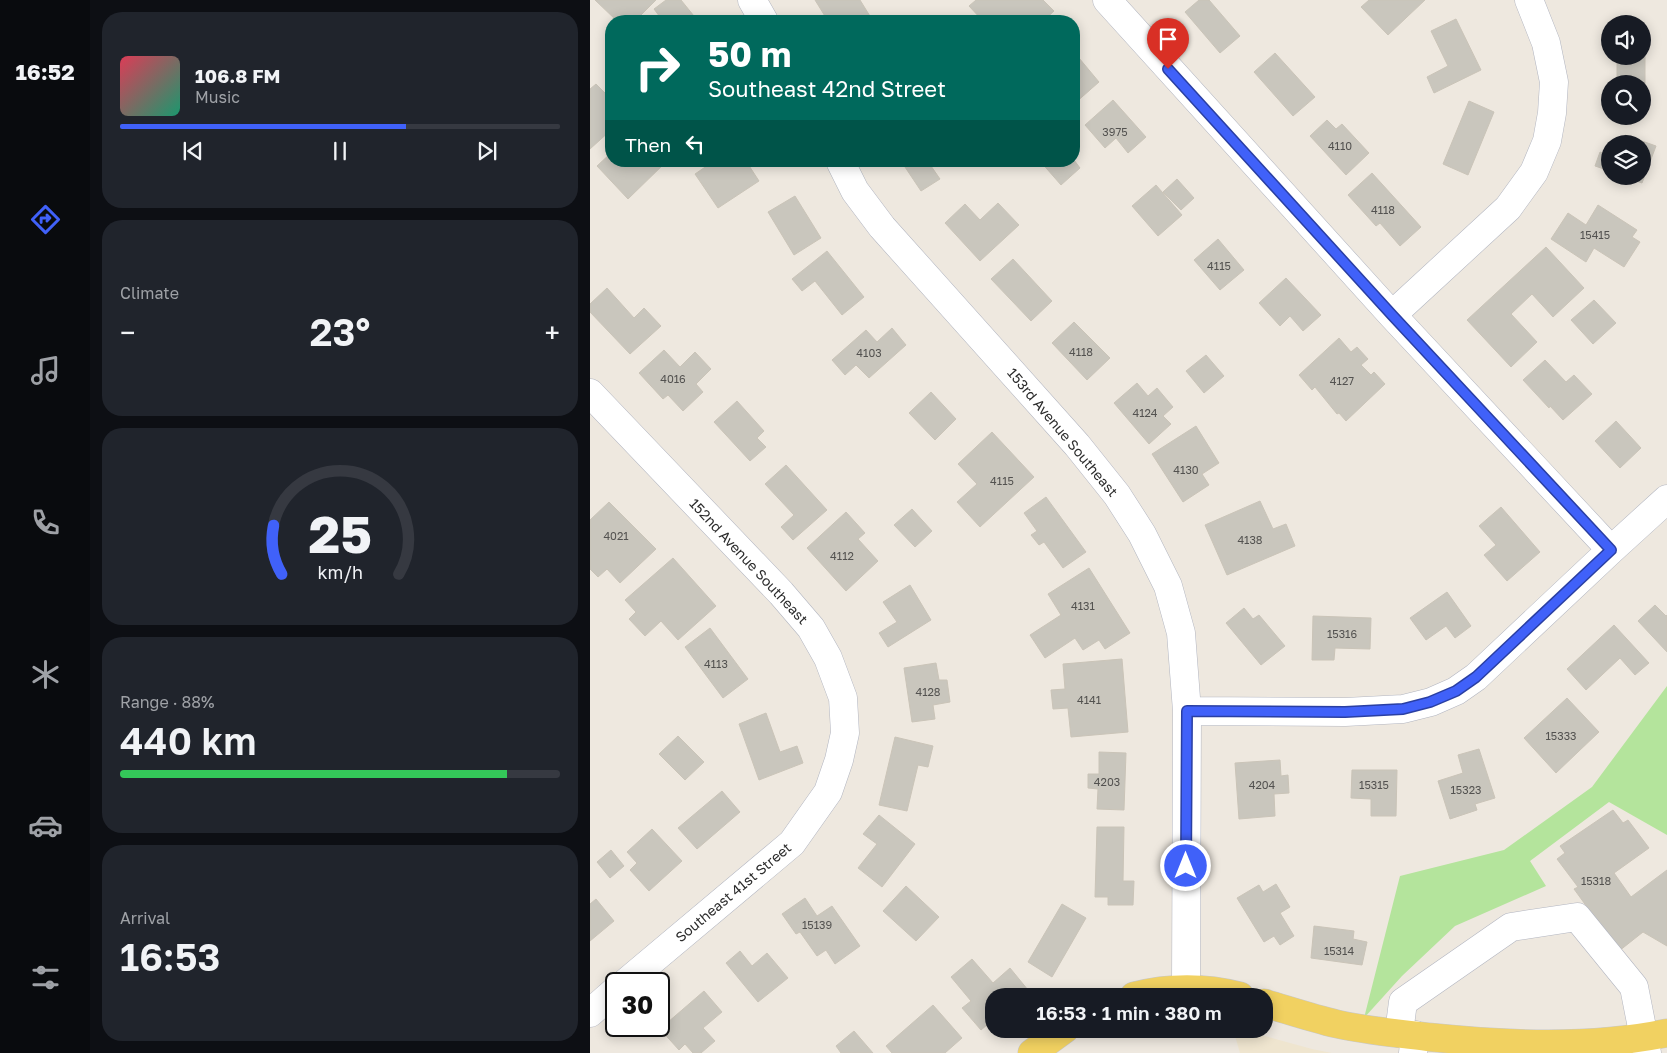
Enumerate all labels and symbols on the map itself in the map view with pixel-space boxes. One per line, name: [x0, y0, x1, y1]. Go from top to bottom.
pin: [1147, 18, 1189, 69]
house number: 3975: [1102, 125, 1128, 138]
house number: 4110: [1328, 139, 1352, 152]
house number: 4118: [1371, 203, 1395, 216]
house number: 15415: [1580, 228, 1610, 241]
house number: 4115: [1207, 259, 1231, 272]
house number: 4118: [1069, 345, 1093, 358]
house number: 4103: [856, 346, 882, 359]
street label: 153rd Avenue Southeast: [1004, 364, 1122, 500]
house number: 4016: [660, 372, 686, 385]
house number: 4127: [1330, 374, 1354, 387]
house number: 4124: [1132, 406, 1158, 419]
house number: 4130: [1173, 463, 1199, 476]
house number: 4115: [990, 474, 1014, 487]
street label: 152nd Avenue Southeast: [686, 495, 812, 627]
house number: 4021: [603, 529, 629, 542]
house number: 4138: [1237, 533, 1263, 546]
house number: 4112: [830, 549, 854, 562]
house number: 4131: [1071, 599, 1095, 612]
house number: 15316: [1327, 627, 1357, 640]
house number: 4113: [704, 657, 728, 670]
house number: 4128: [915, 685, 941, 698]
house number: 4141: [1077, 693, 1101, 706]
house number: 15333: [1545, 729, 1577, 742]
house number: 4203: [1094, 775, 1120, 788]
house number: 4204: [1249, 778, 1276, 791]
house number: 15315: [1359, 778, 1389, 791]
house number: 15323: [1451, 783, 1481, 796]
street label: Southeast 41st Street: [672, 839, 794, 945]
position arrow: [1159, 839, 1211, 891]
house number: 15318: [1581, 874, 1611, 887]
house number: 15139: [802, 918, 832, 931]
house number: 15314: [1324, 944, 1354, 957]
speed limit sign: 30: [605, 972, 670, 1037]

